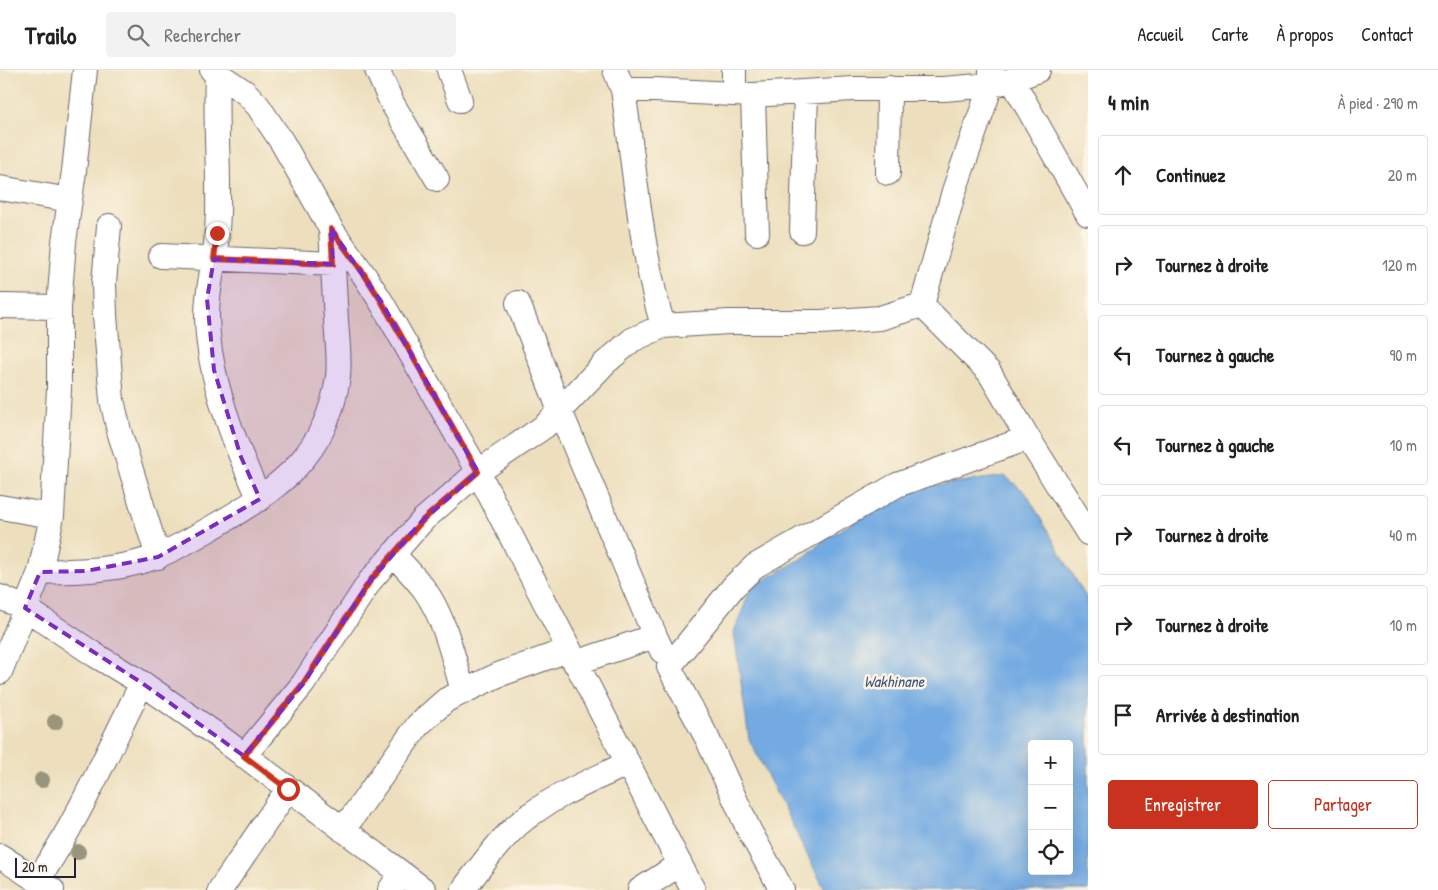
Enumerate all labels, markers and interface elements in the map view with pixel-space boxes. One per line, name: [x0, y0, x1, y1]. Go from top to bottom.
search box: [106, 12, 456, 57]
text: Trailo: [25, 19, 76, 51]
icon: search: [124, 21, 152, 49]
text: Rechercher: [164, 22, 241, 48]
text: Accueil: [1137, 22, 1183, 47]
text: Carte: [1211, 22, 1249, 47]
text: À propos: [1277, 22, 1333, 47]
text: Contact: [1361, 22, 1413, 47]
text: 4 min: [1108, 88, 1149, 117]
text: À pied · 290 m: [1338, 92, 1418, 114]
icon: ahead: [1109, 161, 1137, 189]
text: Continuez: [1156, 162, 1225, 188]
text: 20 m: [1388, 164, 1417, 186]
route end: [206, 222, 229, 245]
icon: right: [1109, 251, 1137, 279]
text: Tournez à droite: [1156, 252, 1269, 278]
text: 120 m: [1382, 254, 1417, 276]
icon: left: [1109, 341, 1137, 369]
text: Tournez à gauche: [1156, 342, 1274, 368]
text: 90 m: [1389, 344, 1417, 366]
icon: left: [1109, 431, 1137, 459]
text: Tournez à gauche: [1156, 432, 1274, 458]
text: 10 m: [1389, 434, 1417, 456]
icon: right: [1109, 521, 1137, 549]
text: Tournez à droite: [1156, 522, 1269, 548]
text: 40 m: [1389, 524, 1417, 546]
icon: right: [1109, 611, 1137, 639]
text: Tournez à droite: [1156, 612, 1269, 638]
text: 10 m: [1389, 614, 1417, 636]
water label: Wakhinane: [864, 670, 925, 692]
icon: arrive: [1109, 701, 1137, 729]
text: Arrivée à destination: [1156, 702, 1299, 728]
map controls: [1028, 740, 1073, 875]
button: +: [1028, 740, 1073, 785]
route start: [277, 778, 300, 801]
button: Enregistrer: [1108, 780, 1258, 829]
button: Partager: [1268, 780, 1418, 829]
button: −: [1028, 785, 1073, 830]
button: locate: [1028, 830, 1073, 875]
scale bar: [15, 855, 76, 878]
text: 20 m: [22, 857, 48, 876]

